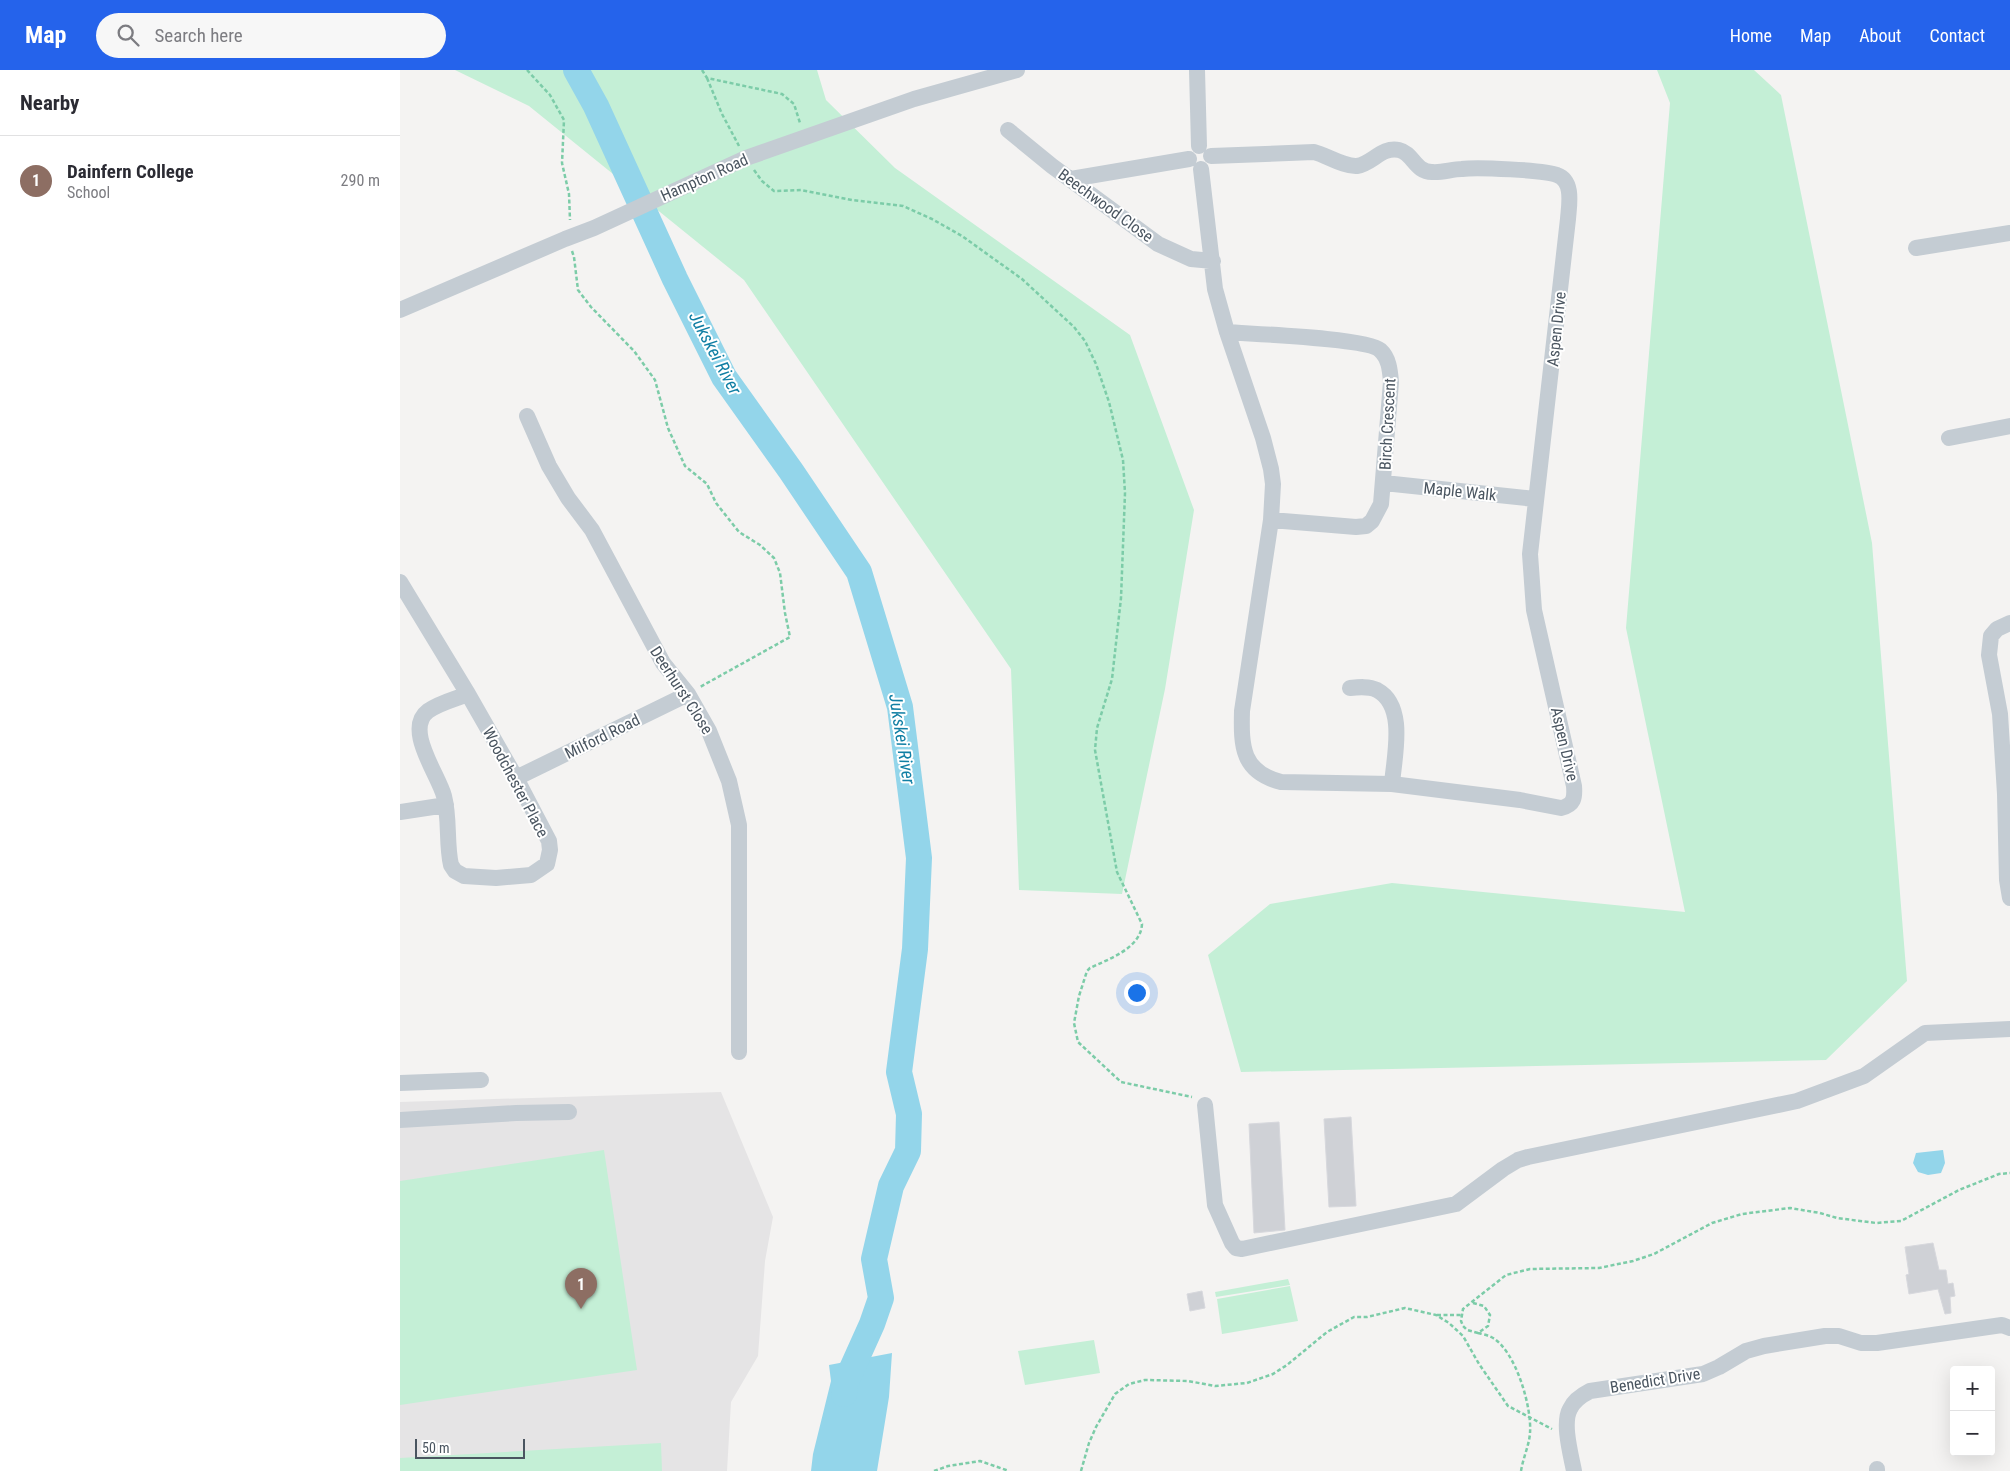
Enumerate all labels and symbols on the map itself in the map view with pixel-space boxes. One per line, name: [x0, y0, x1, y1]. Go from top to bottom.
street label: Hampton Road: [658, 150, 751, 205]
street label: Beechwood Close: [1055, 165, 1157, 246]
street label: Aspen Drive: [1543, 291, 1570, 367]
water label: Jukskei River: [685, 308, 746, 398]
street label: Birch Crescent: [1376, 377, 1399, 470]
street label: Maple Walk: [1423, 478, 1498, 505]
street label: Deerhurst Close: [646, 643, 717, 738]
water label: Jukskei River: [885, 692, 920, 786]
street label: Aspen Drive: [1547, 705, 1582, 783]
street label: Milford Road: [562, 710, 643, 763]
street label: Woodchester Place: [479, 724, 553, 840]
your location: [1124, 980, 1150, 1006]
pin: 1: [565, 1268, 597, 1309]
street label: Benedict Drive: [1609, 1364, 1701, 1397]
scale bar: [415, 1436, 525, 1459]

